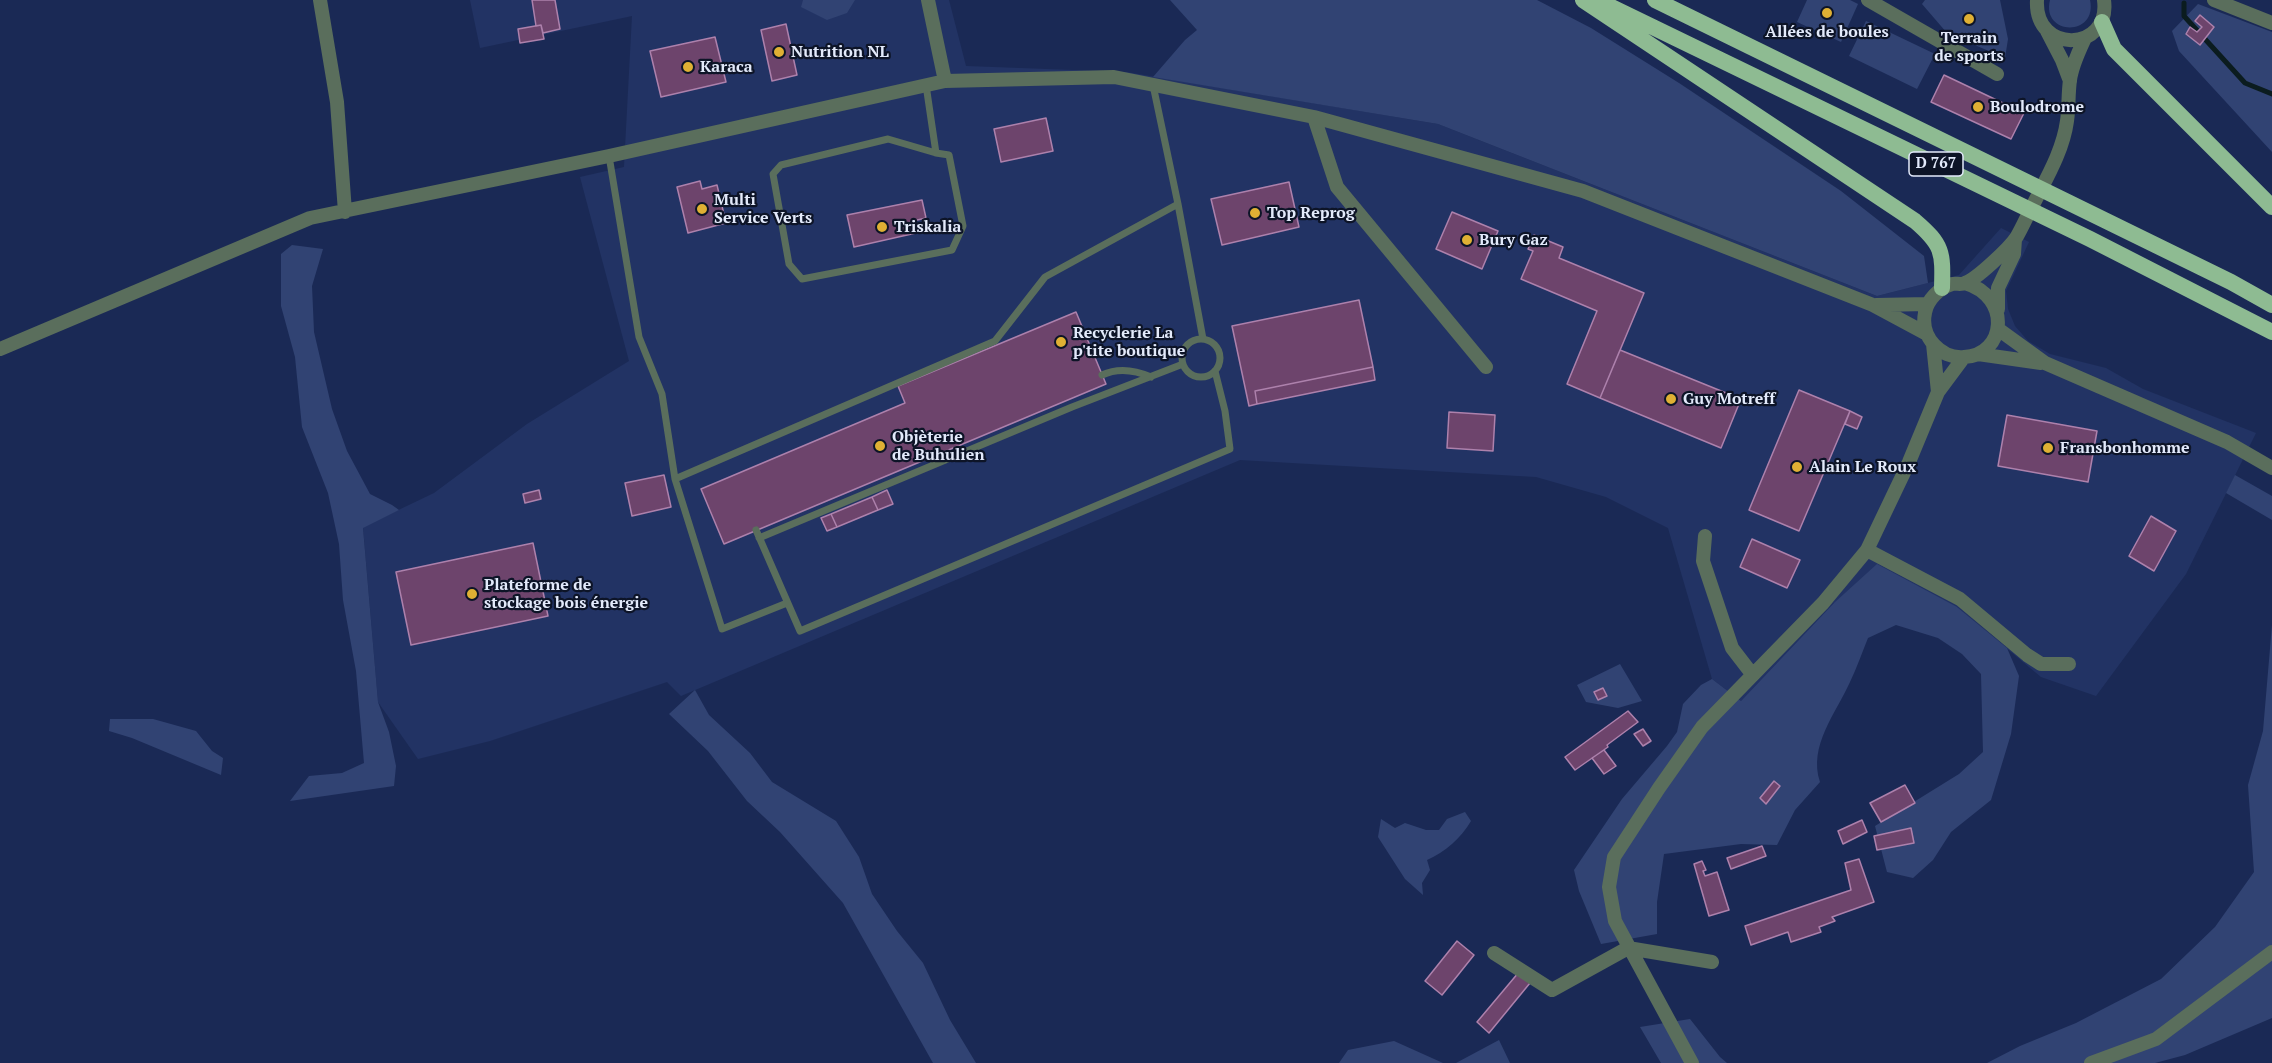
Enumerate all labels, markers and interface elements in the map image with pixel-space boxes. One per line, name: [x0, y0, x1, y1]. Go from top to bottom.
marker: Allées de boules: [1820, 6, 1834, 20]
marker: Terrain de sports: [1962, 12, 1976, 26]
place label: Allées de boules: [1765, 22, 1889, 42]
place label: Terrain de sports: [1934, 28, 2004, 66]
place label: Nutrition NL: [791, 42, 889, 62]
marker: Nutrition NL: [772, 45, 786, 59]
place label: Karaca: [700, 57, 753, 77]
marker: Karaca: [681, 60, 695, 74]
place label: Boulodrome: [1990, 97, 2084, 117]
marker: Boulodrome: [1971, 100, 1985, 114]
road number: D 767: [1909, 152, 1963, 176]
place label: Multi Service Verts: [714, 190, 812, 228]
marker: Multi Service Verts: [695, 202, 709, 216]
place label: Top Reprog: [1267, 203, 1355, 223]
marker: Top Reprog: [1248, 206, 1262, 220]
place label: Triskalia: [894, 217, 961, 237]
marker: Triskalia: [875, 220, 889, 234]
place label: Bury Gaz: [1479, 230, 1548, 250]
marker: Bury Gaz: [1460, 233, 1474, 247]
place label: Recyclerie La p'tite boutique: [1073, 323, 1185, 361]
marker: Recyclerie La p'tite boutique: [1054, 335, 1068, 349]
place label: Guy Motreff: [1683, 389, 1775, 409]
marker: Guy Motreff: [1664, 392, 1678, 406]
place label: Objèterie de Buhulien: [892, 427, 985, 465]
place label: Fransbonhomme: [2060, 438, 2190, 458]
marker: Objèterie de Buhulien: [873, 439, 887, 453]
marker: Fransbonhomme: [2041, 441, 2055, 455]
place label: Alain Le Roux: [1809, 457, 1916, 477]
marker: Alain Le Roux: [1790, 460, 1804, 474]
place label: Plateforme de stockage bois énergie: [484, 575, 648, 613]
marker: Plateforme de stockage bois énergie: [465, 587, 479, 601]

